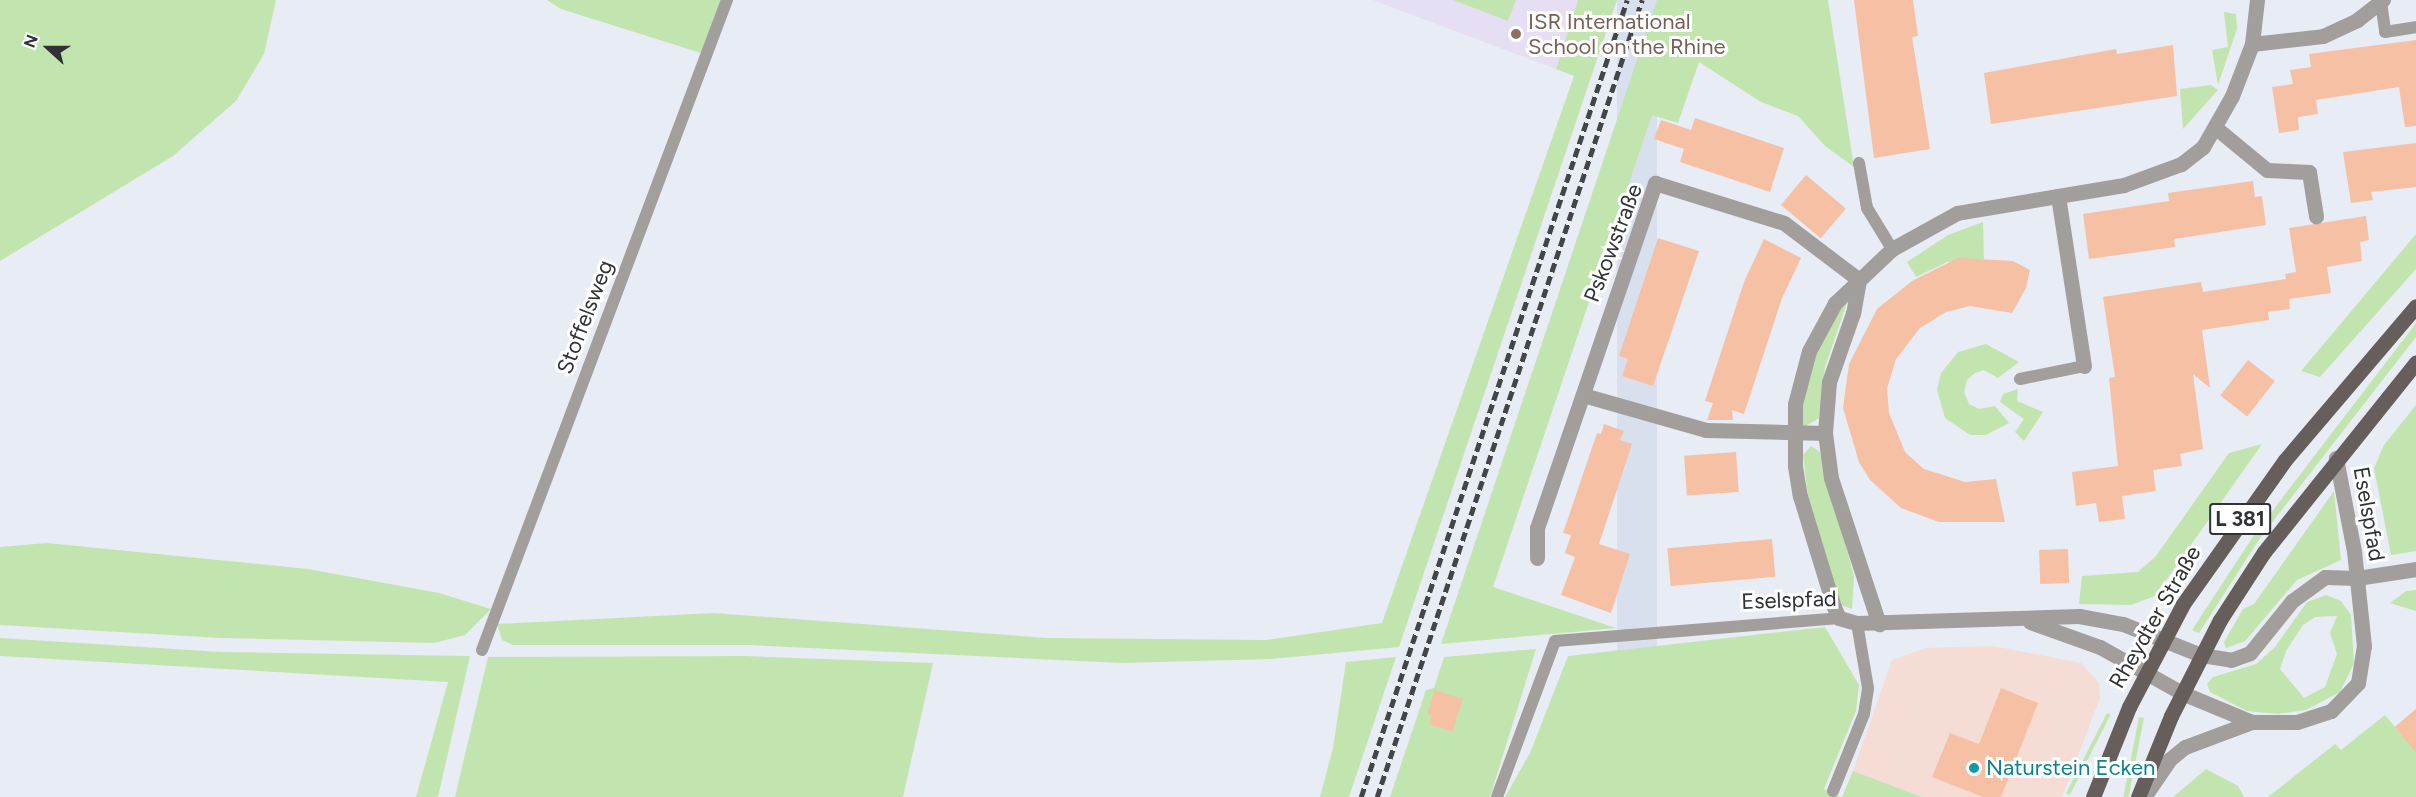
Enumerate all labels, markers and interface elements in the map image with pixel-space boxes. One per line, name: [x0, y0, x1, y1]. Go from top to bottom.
place label: ISR International School on the Rhine: [1528, 8, 1725, 60]
north arrow: [18, 18, 78, 78]
marker: ISR International School on the Rhine: [1509, 27, 1523, 41]
text: N: [20, 32, 42, 51]
street label: Pskowstraße: [1578, 180, 1648, 306]
street label: Stoffelsweg: [551, 256, 619, 378]
street label: Eselspfad: [2348, 465, 2390, 563]
road number: L 381: [2208, 501, 2272, 537]
street label: Rheydter Straße: [2104, 541, 2206, 693]
street label: Eselspfad: [1741, 585, 1837, 615]
place label: Naturstein Ecken: [1986, 755, 2155, 781]
marker: Naturstein Ecken: [1967, 761, 1981, 775]

